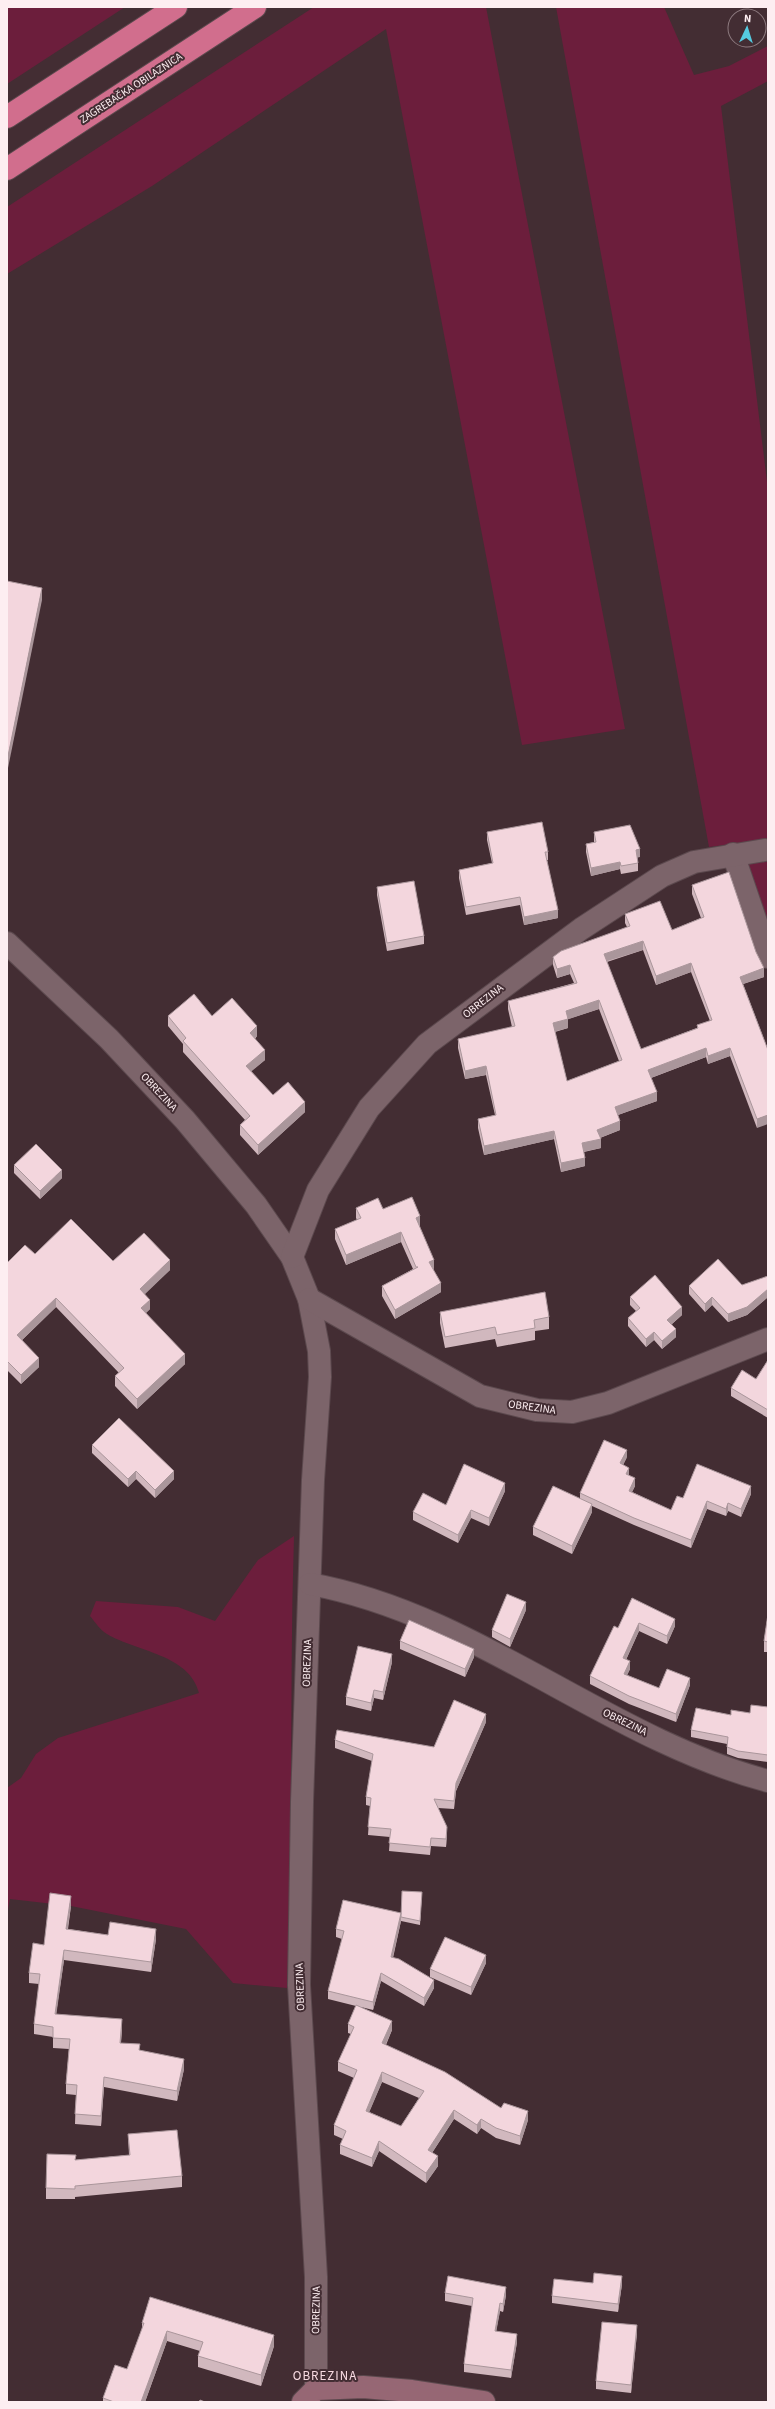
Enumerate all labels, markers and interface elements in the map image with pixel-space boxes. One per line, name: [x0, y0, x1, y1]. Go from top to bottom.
north arrow: [727, 8, 767, 48]
text: N: [743, 11, 752, 26]
street label: ZAGREBAČKA OBILAZNICA: [77, 49, 185, 127]
street label: OBREZINA: [460, 980, 506, 1022]
street label: OBREZINA: [137, 1069, 181, 1115]
street label: OBREZINA: [507, 1396, 557, 1418]
street label: OBREZINA: [299, 1639, 315, 1687]
street label: OBREZINA: [600, 1705, 650, 1739]
street label: OBREZINA: [292, 1963, 308, 2011]
street label: OBREZINA: [308, 2286, 324, 2334]
district label: OBREZINA: [293, 2367, 357, 2385]

